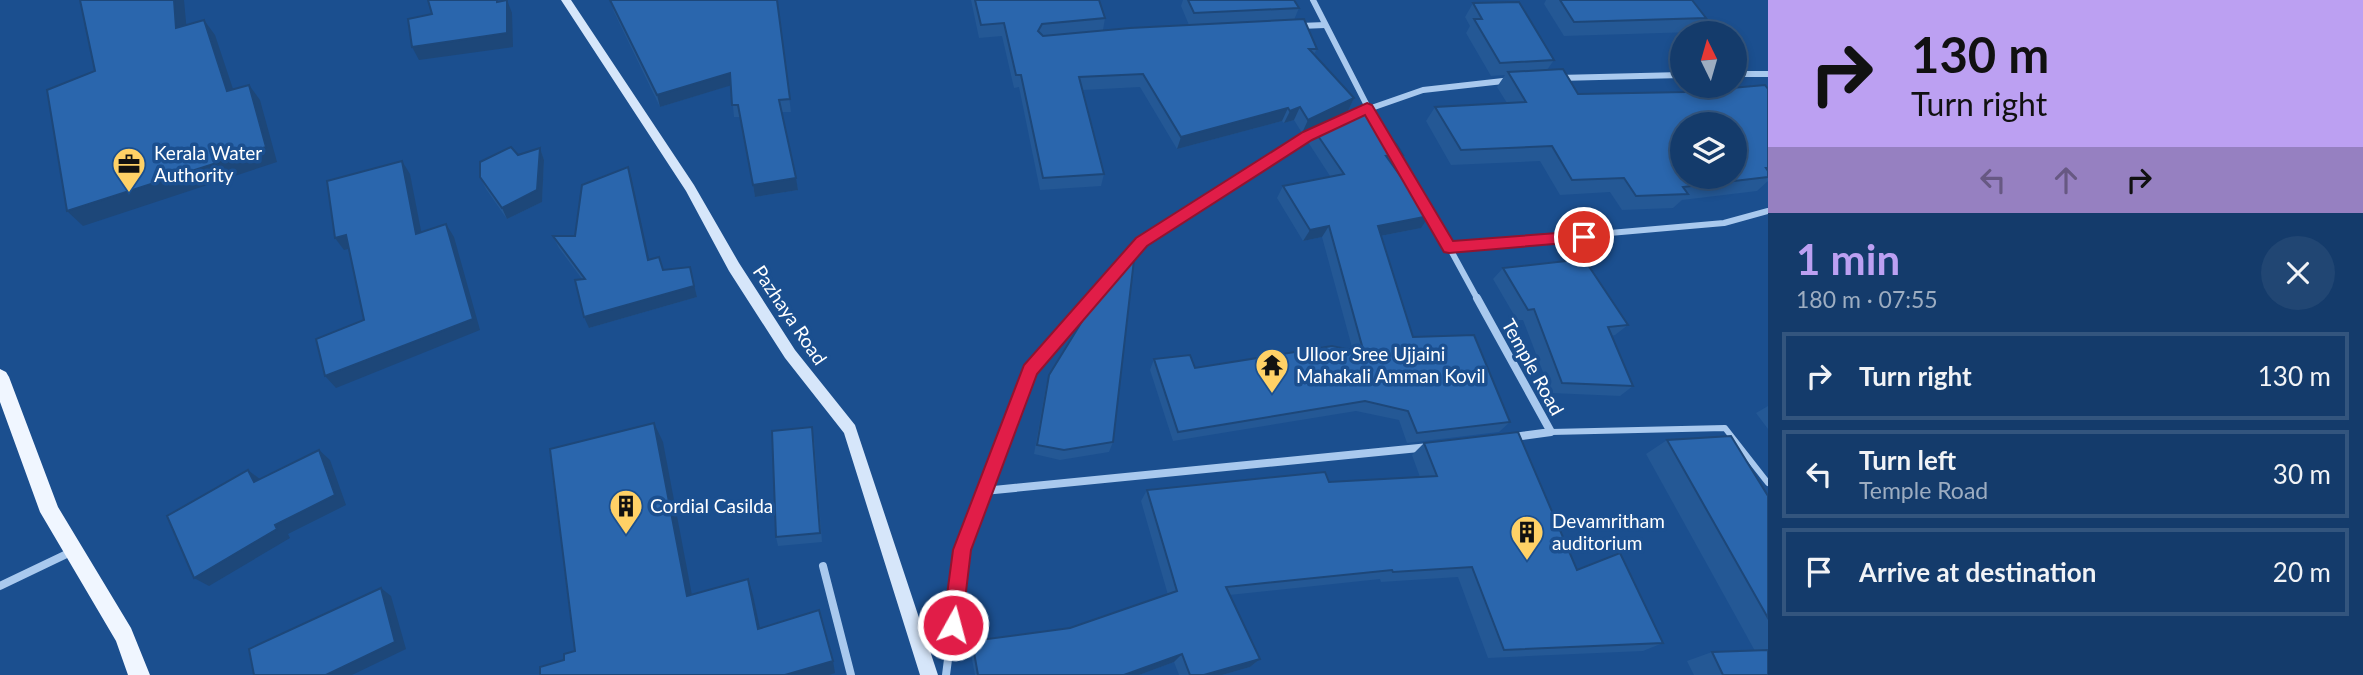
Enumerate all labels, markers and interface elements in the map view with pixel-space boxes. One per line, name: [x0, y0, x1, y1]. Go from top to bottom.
north arrow: [1670, 21, 1746, 98]
map controls: [1670, 21, 1747, 189]
text: 130 m: [1911, 25, 2049, 83]
icon: right: [1796, 28, 1887, 119]
text: Turn right: [1911, 84, 2047, 123]
button: layers: [1670, 112, 1747, 189]
place label: Kerala Water Authority: [154, 141, 262, 186]
office icon: Kerala Water Authority: [110, 145, 148, 194]
icon: left: [1974, 161, 2012, 199]
icon: ahead: [2047, 161, 2085, 199]
icon: right: [2120, 161, 2158, 199]
pin: [1554, 207, 1614, 267]
icon: arrive: [1565, 218, 1603, 256]
text: 1 min: [1796, 234, 1900, 284]
button: close: [2261, 236, 2335, 310]
street label: Pazhaya Road: [749, 261, 832, 369]
text: 180 m · 07:55: [1796, 285, 1938, 313]
street label: Temple Road: [1498, 315, 1569, 419]
place label: Ulloor Sree Ujjaini Mahakali Amman Kovil: [1296, 342, 1485, 387]
temple icon: Ulloor Sree Ujjaini Mahakali Amman Kovil: [1253, 346, 1291, 395]
icon: right: [1800, 357, 1838, 395]
text: Turn right: [1859, 360, 1972, 392]
text: 130 m: [2258, 360, 2331, 392]
text: Turn left: [1859, 444, 1956, 476]
icon: left: [1800, 455, 1838, 493]
text: 30 m: [2273, 458, 2331, 490]
text: Temple Road: [1859, 476, 1988, 504]
building icon: Cordial Casilda: [607, 487, 645, 536]
place label: Cordial Casilda: [650, 494, 773, 517]
place label: Devamritham auditorium: [1552, 509, 1665, 554]
building icon: Devamritham auditorium: [1508, 513, 1546, 562]
icon: arrive: [1800, 553, 1838, 591]
text: Arrive at destination: [1859, 556, 2096, 588]
text: 20 m: [2273, 556, 2331, 588]
position arrow: [916, 588, 990, 662]

